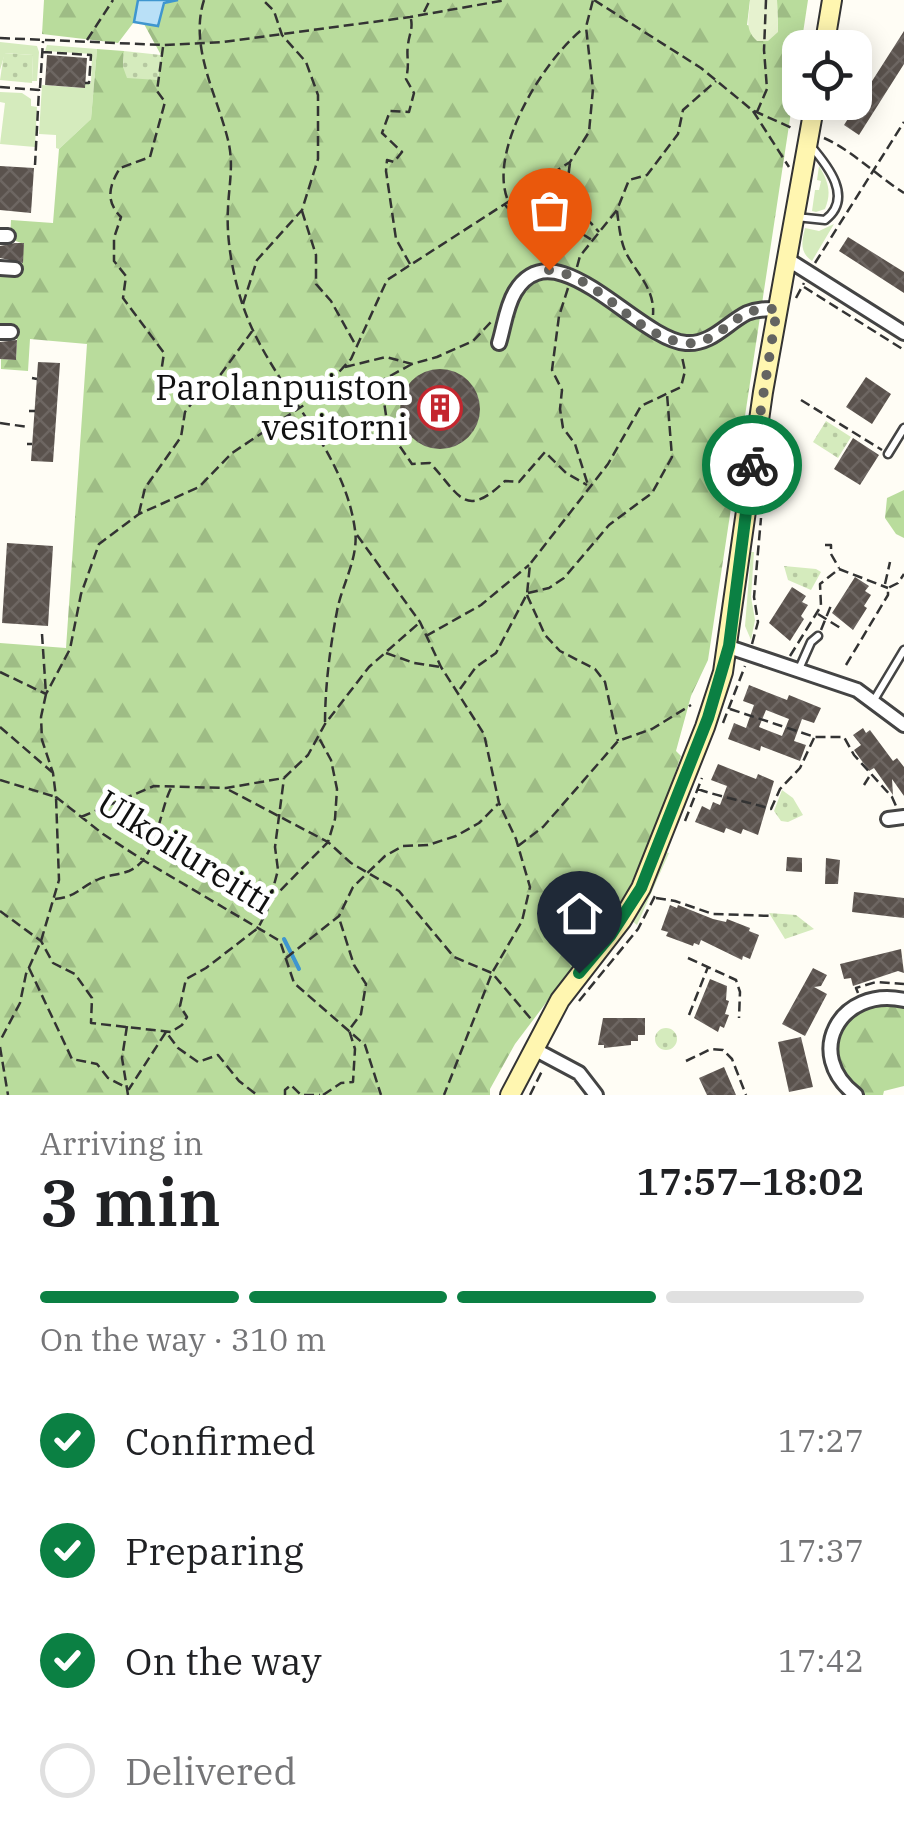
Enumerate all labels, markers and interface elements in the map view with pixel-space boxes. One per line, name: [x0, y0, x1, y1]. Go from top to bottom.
map controls: [782, 30, 872, 120]
button: locate: [782, 30, 872, 120]
pin: [507, 168, 592, 271]
icon: bag: [522, 183, 577, 238]
place label: Parolanpuiston vesitorni: [155, 364, 408, 450]
building icon: Parolanpuiston vesitorni: [417, 385, 463, 431]
courier: [702, 415, 802, 515]
icon: bike: [725, 438, 780, 493]
street label: Ulkoilureitti: [89, 779, 282, 924]
pin: [537, 871, 622, 974]
icon: home: [552, 886, 607, 941]
text: Arriving in: [40, 1122, 203, 1164]
text: 17:57–18:02: [637, 1156, 864, 1205]
text: 3 min: [40, 1159, 221, 1244]
text: On the way · 310 m: [40, 1318, 326, 1360]
icon: check: [40, 1413, 95, 1468]
text: Confirmed: [125, 1416, 316, 1465]
text: 17:27: [778, 1419, 864, 1461]
icon: check: [40, 1523, 95, 1578]
text: Preparing: [125, 1526, 304, 1575]
text: 17:37: [778, 1529, 864, 1571]
icon: check: [40, 1633, 95, 1688]
text: On the way: [125, 1636, 322, 1685]
text: 17:42: [778, 1639, 864, 1681]
text: Delivered: [125, 1746, 297, 1795]

